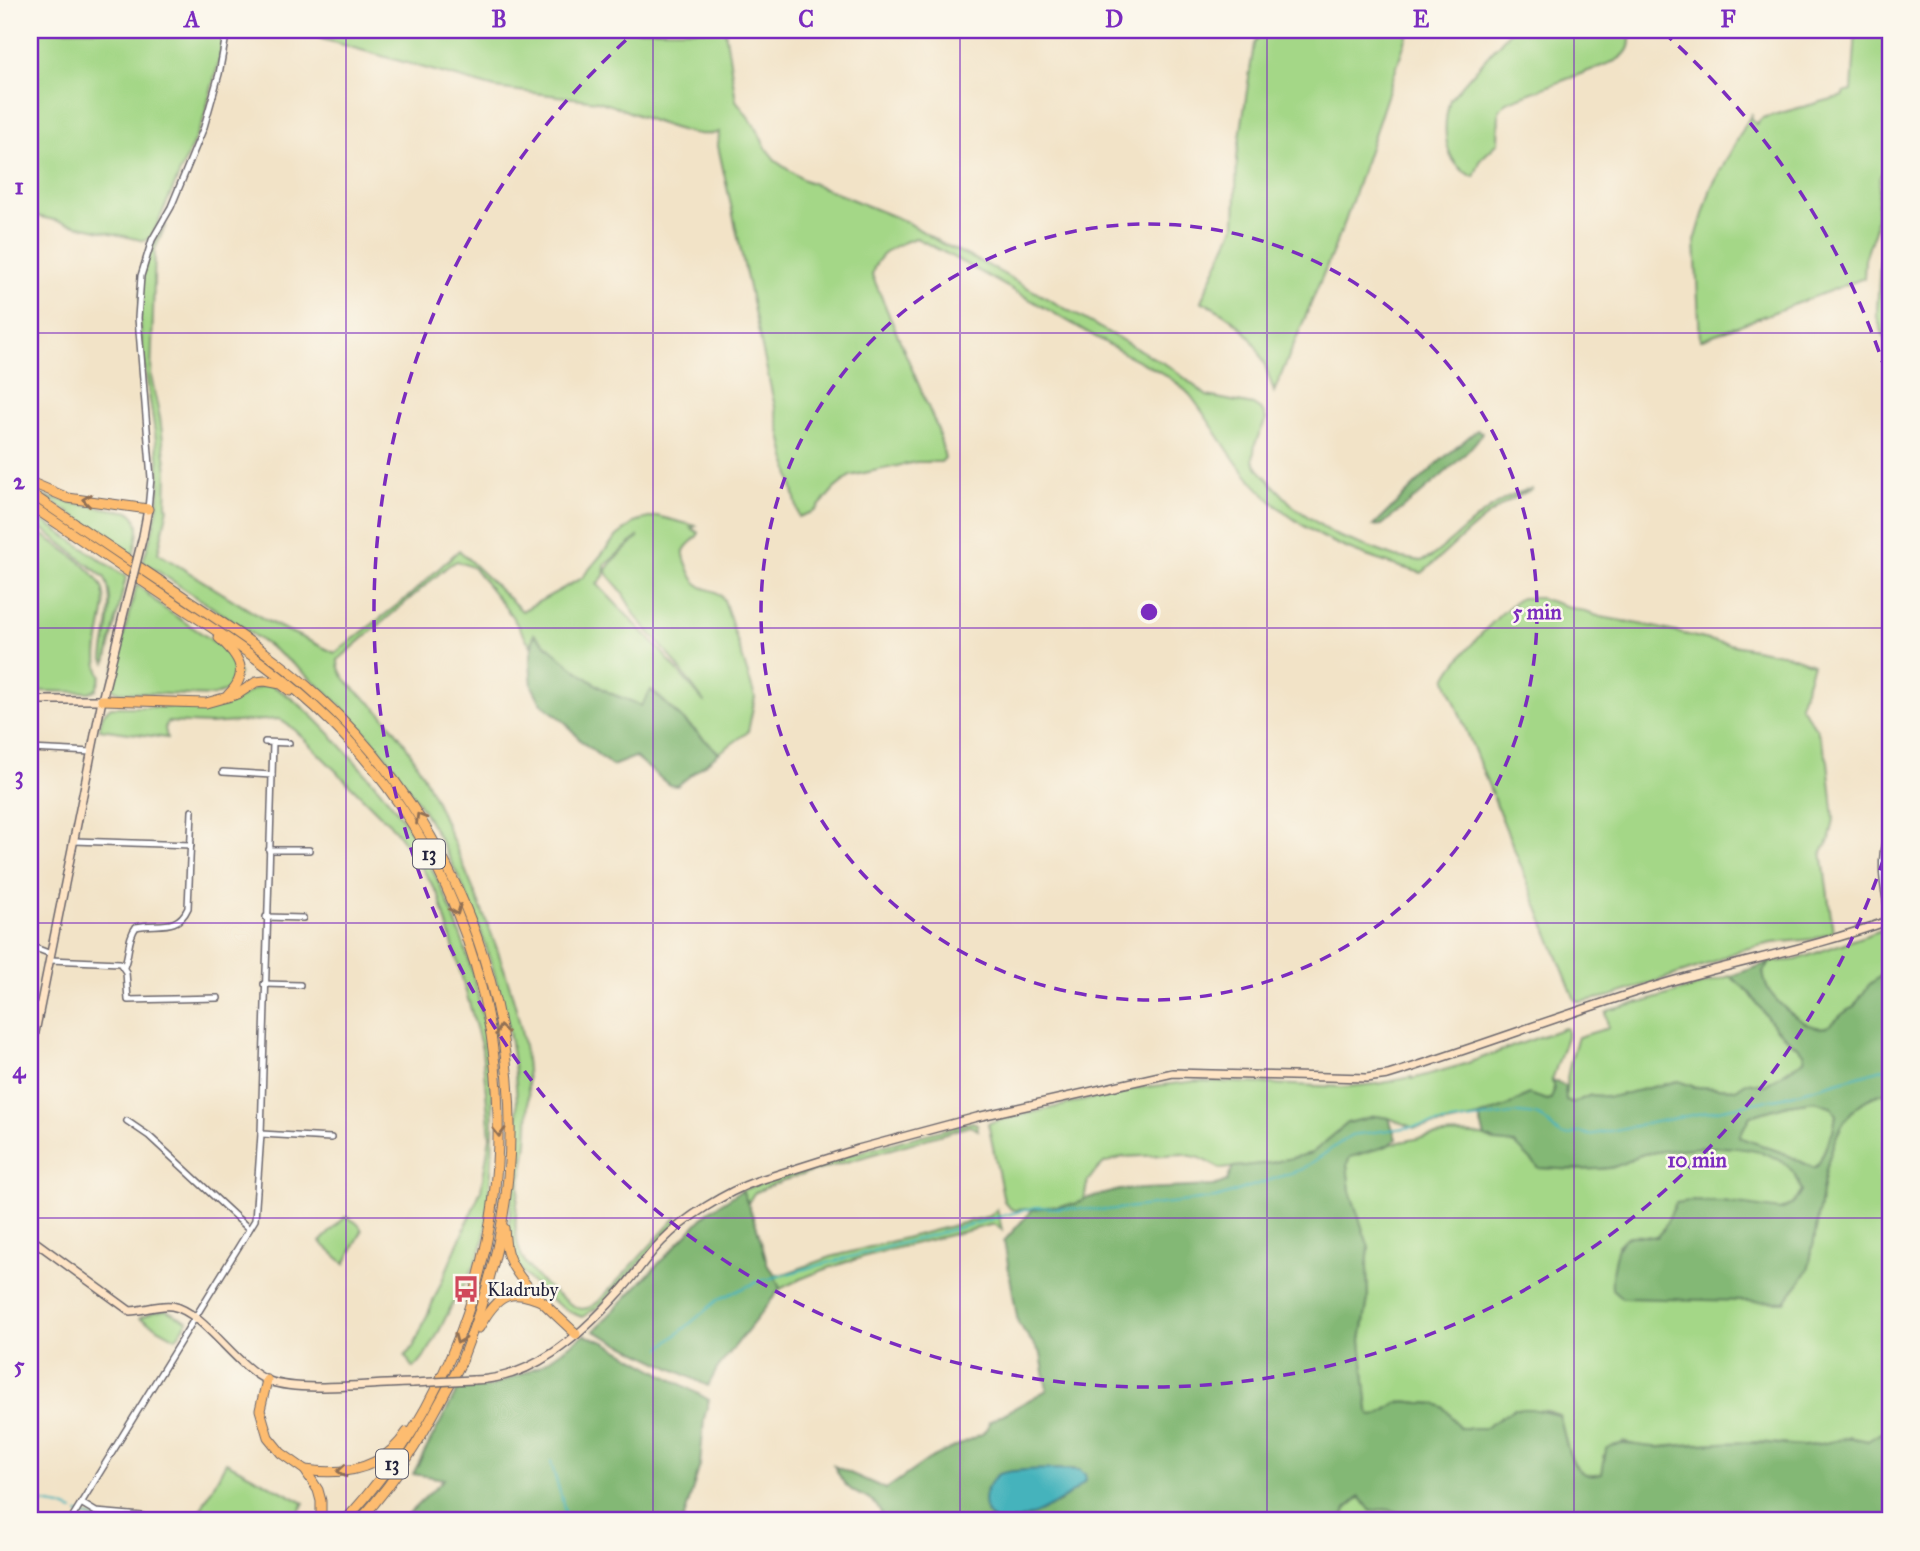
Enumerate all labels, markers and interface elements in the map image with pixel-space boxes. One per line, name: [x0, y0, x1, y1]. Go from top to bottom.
text: A: [182, 5, 200, 33]
text: B: [491, 5, 507, 33]
text: C: [798, 5, 814, 33]
text: D: [1105, 5, 1123, 33]
text: E: [1413, 5, 1430, 33]
text: F: [1720, 5, 1736, 33]
text: 1: [14, 172, 24, 200]
text: 2: [13, 467, 25, 495]
one-way arrow: [81, 493, 93, 508]
text: 5 min: [1512, 599, 1562, 625]
centre of rings: [1137, 600, 1161, 624]
text: 3: [14, 761, 24, 790]
one-way arrow: [415, 813, 428, 826]
road number: 13: [413, 840, 445, 868]
one-way arrow: [448, 903, 462, 915]
one-way arrow: [494, 1024, 509, 1036]
text: 4: [13, 1056, 27, 1084]
one-way arrow: [492, 1127, 507, 1138]
text: 10 min: [1667, 1147, 1728, 1173]
bus stop icon: Kladruby: [451, 1274, 481, 1304]
place label: Kladruby: [487, 1278, 559, 1301]
one-way arrow: [453, 1332, 467, 1344]
text: 5: [14, 1351, 25, 1379]
road number: 13: [376, 1450, 408, 1478]
one-way arrow: [336, 1463, 347, 1478]

